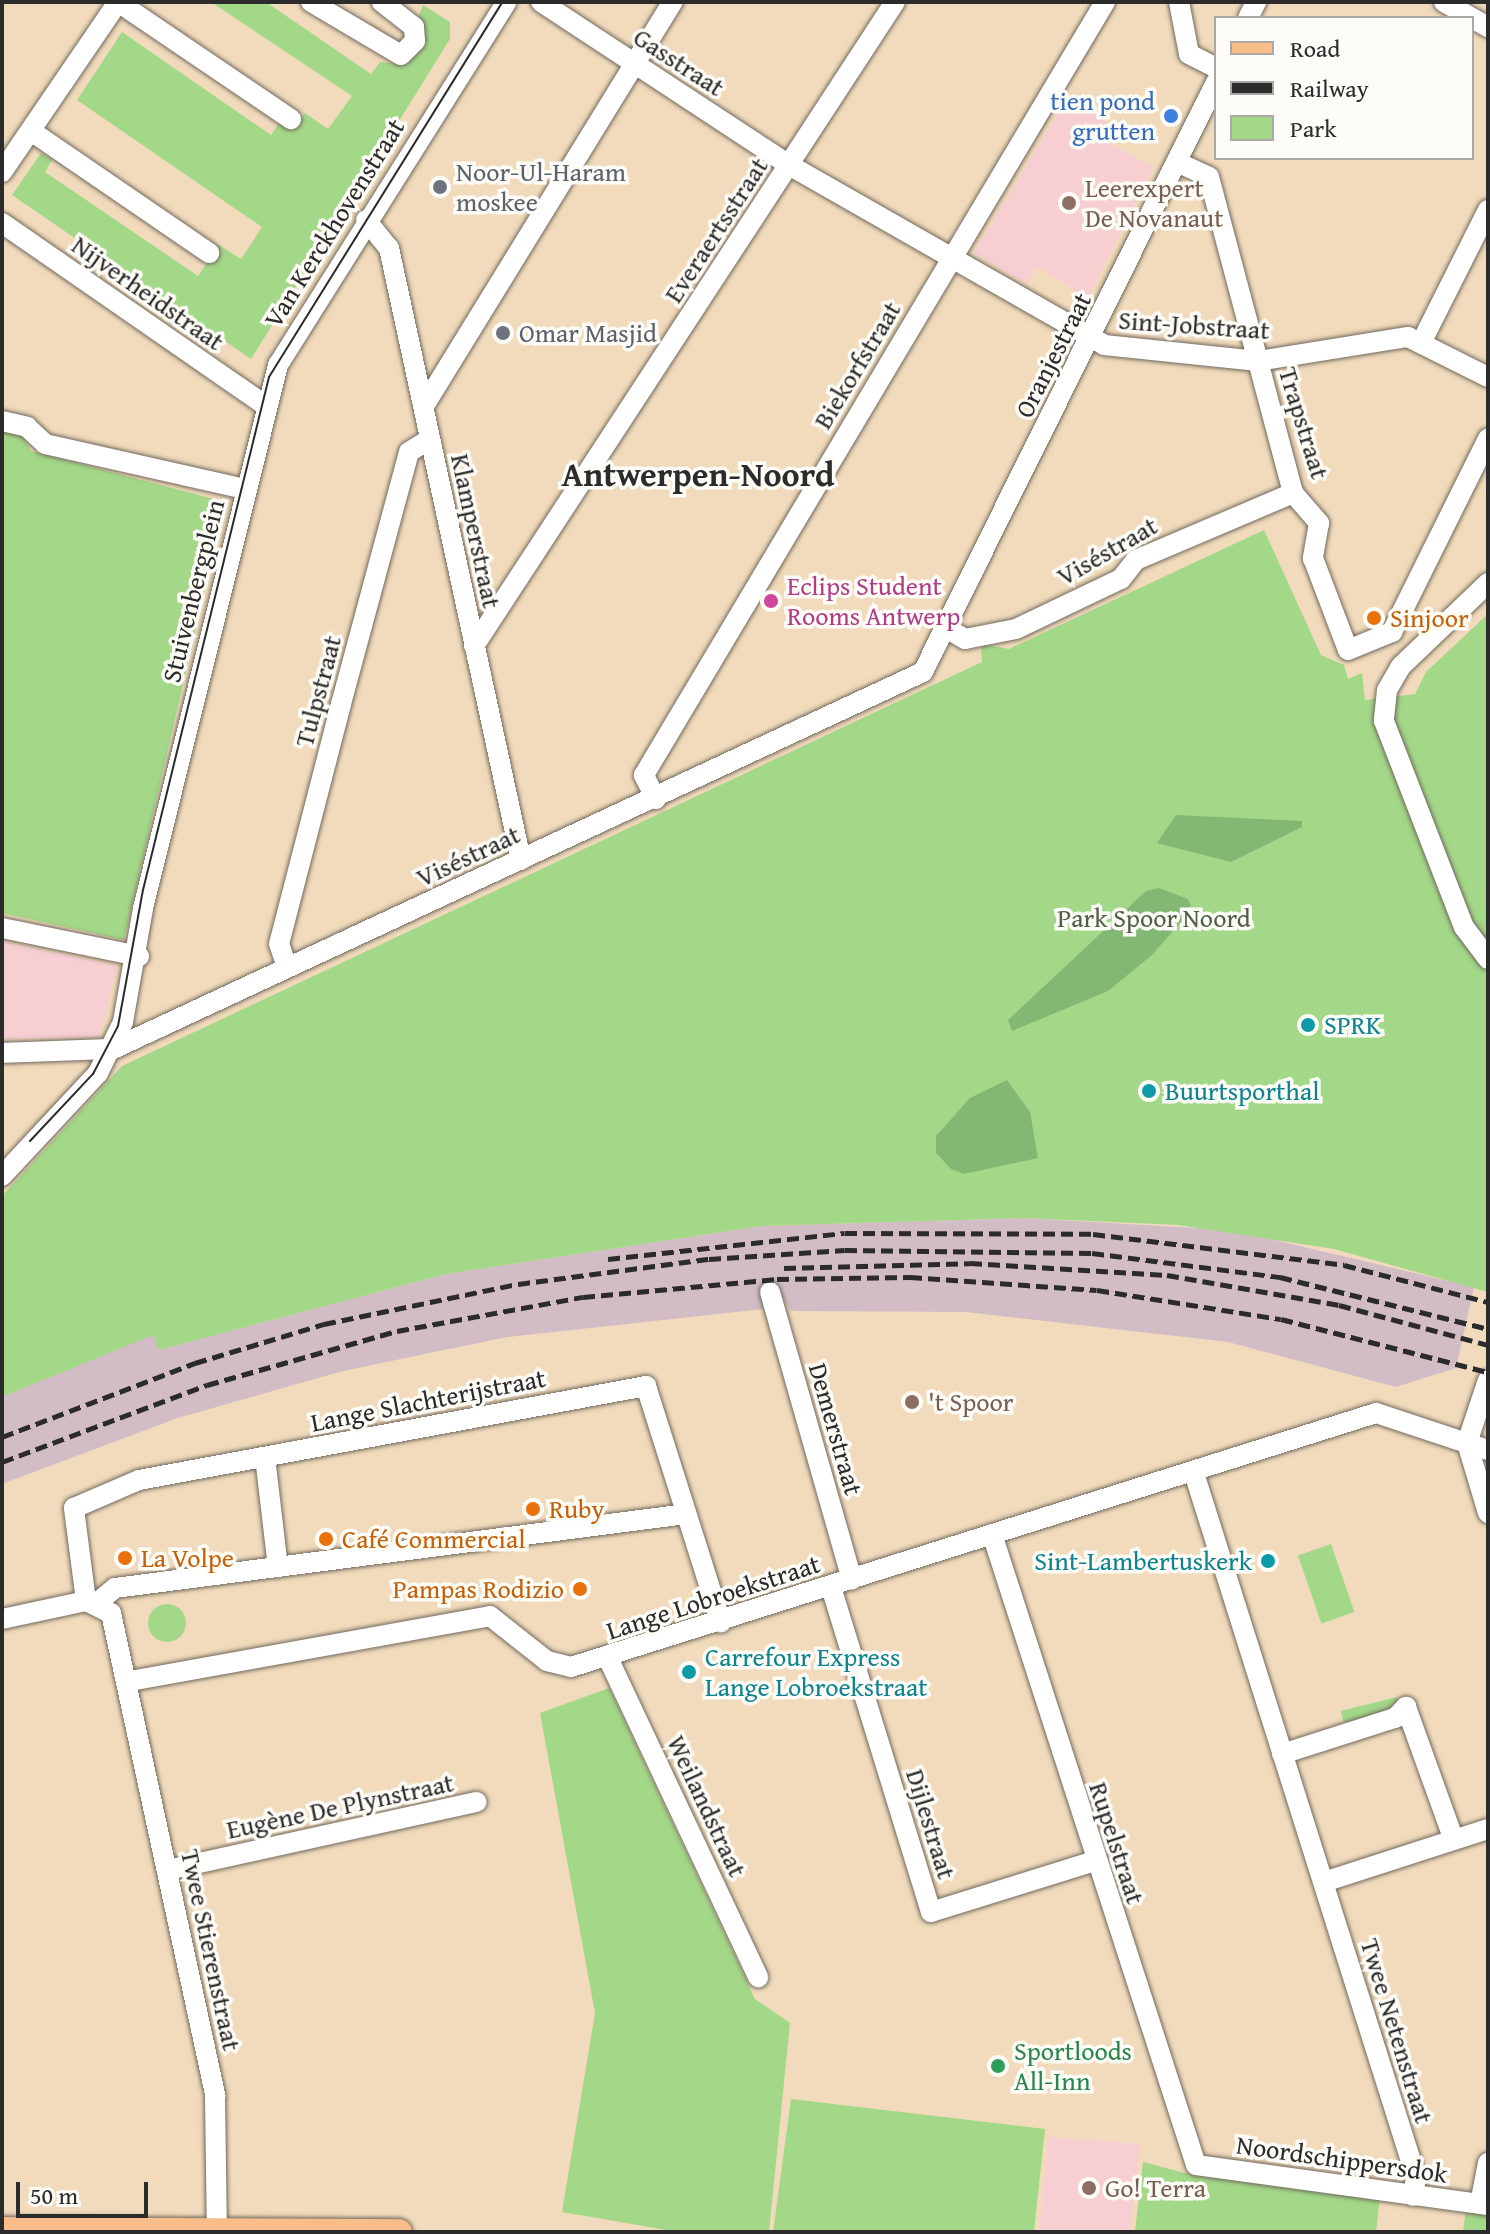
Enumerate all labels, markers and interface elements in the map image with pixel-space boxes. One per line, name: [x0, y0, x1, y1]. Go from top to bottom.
legend: [1214, 16, 1474, 160]
street label: Gasstraat: [628, 21, 730, 103]
text: Road: [1290, 31, 1340, 66]
text: Railway: [1290, 71, 1369, 106]
place label: tien pond grutten: [1050, 85, 1155, 146]
marker: tien pond grutten: [1162, 107, 1180, 125]
text: Park: [1290, 111, 1336, 146]
street label: Van Kerckhovenstraat: [257, 113, 411, 333]
street label: Everaertsstraat: [658, 152, 774, 308]
place label: Noor-Ul-Haram moskee: [456, 156, 626, 218]
place label: Leerexpert De Novanaut: [1085, 172, 1223, 234]
marker: Noor-Ul-Haram moskee: [431, 178, 449, 196]
marker: Leerexpert De Novanaut: [1060, 194, 1078, 212]
street label: Nijverheidstraat: [66, 229, 230, 357]
street label: Oranjestraat: [1008, 287, 1098, 423]
street label: Biekorfstraat: [807, 296, 907, 434]
street label: Sint-Jobstraat: [1117, 304, 1271, 346]
place label: Omar Masjid: [519, 317, 657, 349]
marker: Omar Masjid: [494, 324, 512, 342]
street label: Trapstraat: [1272, 363, 1336, 483]
street label: Klamperstraat: [444, 451, 508, 611]
district label: Antwerpen-Noord: [562, 454, 834, 494]
street label: Stuivenbergplein: [155, 496, 231, 686]
street label: Viséstraat: [1051, 510, 1163, 592]
place label: Eclips Student Rooms Antwerp: [787, 570, 960, 632]
marker: Eclips Student Rooms Antwerp: [762, 592, 780, 610]
place label: Sinjoor: [1390, 602, 1469, 634]
marker: Sinjoor: [1365, 609, 1383, 627]
street label: Tulpstraat: [288, 632, 348, 750]
street label: Viséstraat: [411, 818, 525, 894]
park label: Park Spoor Noord: [1057, 902, 1251, 934]
place label: SPRK: [1324, 1009, 1381, 1041]
marker: SPRK: [1299, 1016, 1317, 1034]
place label: Buurtsporthal: [1165, 1075, 1319, 1107]
marker: Buurtsporthal: [1140, 1082, 1158, 1100]
street label: Demerstraat: [802, 1359, 870, 1499]
street label: Lange Slachterijstraat: [308, 1362, 548, 1438]
place label: 't Spoor: [928, 1386, 1014, 1418]
marker: 't Spoor: [903, 1393, 921, 1411]
place label: Ruby: [549, 1493, 604, 1525]
marker: Ruby: [524, 1500, 542, 1518]
place label: Café Commercial: [342, 1523, 525, 1555]
marker: Café Commercial: [317, 1530, 335, 1548]
place label: La Volpe: [141, 1542, 234, 1574]
place label: Sint-Lambertuskerk: [1034, 1545, 1252, 1577]
street label: Lange Lobroekstraat: [602, 1548, 824, 1646]
marker: La Volpe: [116, 1549, 134, 1567]
marker: Sint-Lambertuskerk: [1259, 1552, 1277, 1570]
place label: Pampas Rodizio: [393, 1573, 564, 1605]
marker: Pampas Rodizio: [571, 1580, 589, 1598]
place label: Carrefour Express Lange Lobroekstraat: [705, 1641, 928, 1702]
marker: Carrefour Express Lange Lobroekstraat: [680, 1663, 698, 1681]
street label: Weilandstraat: [661, 1730, 753, 1882]
street label: Dijlestraat: [900, 1765, 962, 1883]
street label: Eugène De Plynstraat: [224, 1767, 456, 1845]
street label: Rupelstraat: [1083, 1778, 1151, 1908]
street label: Twee Stierenstraat: [174, 1847, 248, 2053]
street label: Twee Netenstraat: [1354, 1935, 1440, 2127]
place label: Sportloods All-Inn: [1014, 2035, 1132, 2096]
marker: Sportloods All-Inn: [989, 2057, 1007, 2075]
street label: Noordschippersdok: [1234, 2129, 1450, 2189]
scale bar: [20, 2166, 152, 2216]
place label: Go! Terra: [1105, 2172, 1206, 2204]
text: 50 m: [30, 2178, 78, 2213]
marker: Go! Terra: [1080, 2179, 1098, 2197]

